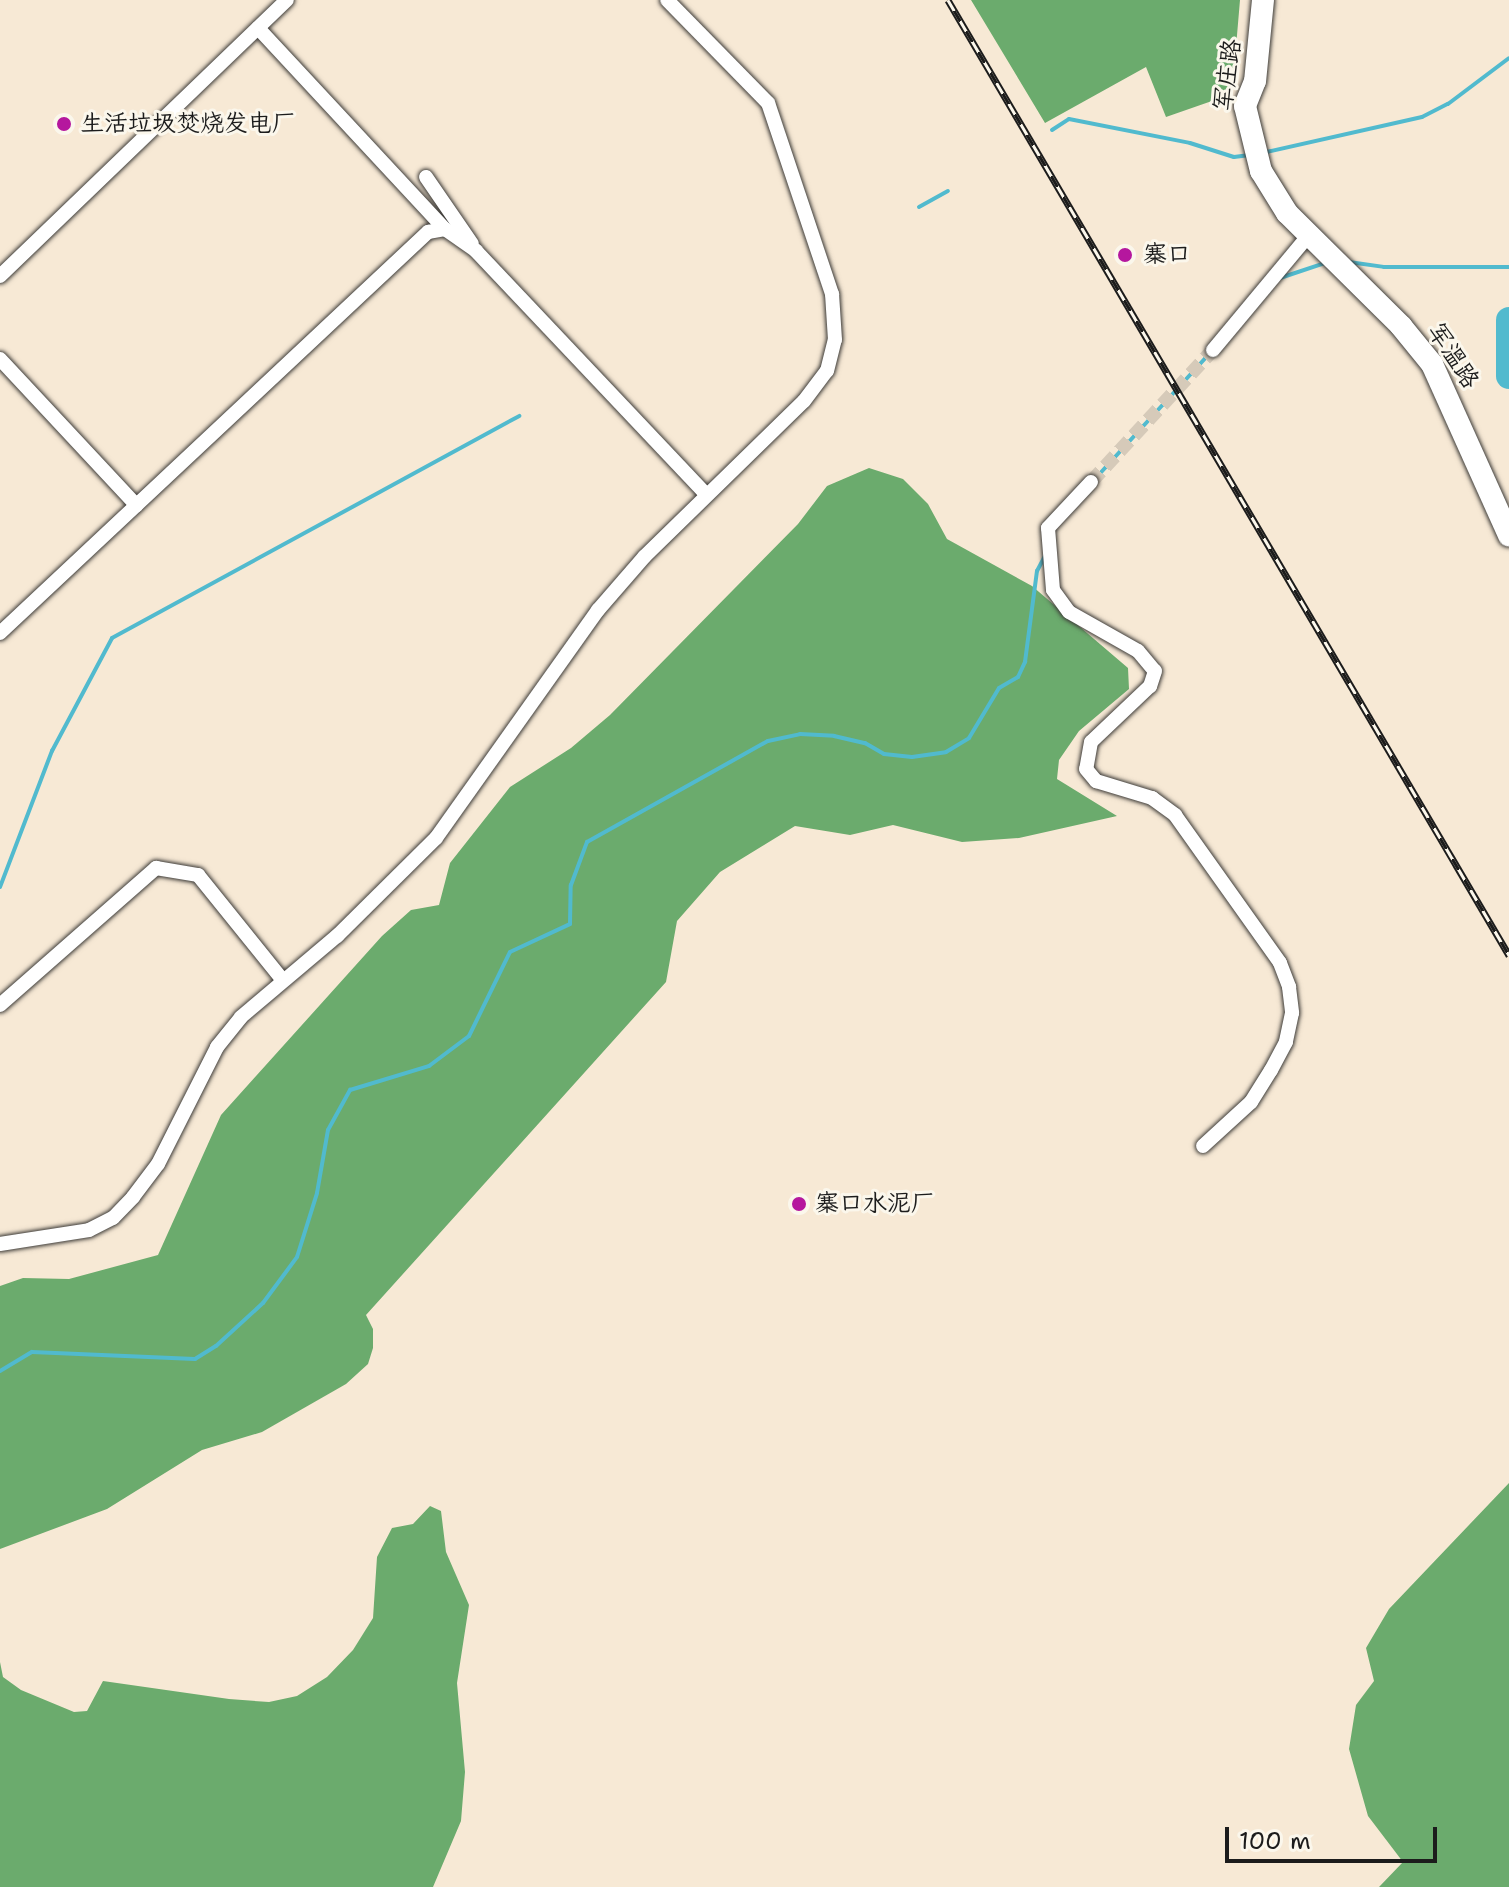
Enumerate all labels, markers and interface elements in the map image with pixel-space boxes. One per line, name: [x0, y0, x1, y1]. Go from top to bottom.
street label: 军庄路: [1209, 37, 1247, 113]
place label: 生活垃圾焚烧发电厂: [80, 110, 296, 138]
marker: 生活垃圾焚烧发电厂: [55, 115, 73, 133]
place label: 寨口: [1143, 241, 1191, 269]
marker: 寨口: [1114, 244, 1136, 266]
street label: 军温路: [1421, 318, 1485, 394]
place label: 寨口水泥厂: [815, 1190, 935, 1218]
marker: 寨口水泥厂: [790, 1195, 808, 1213]
scale bar: [1229, 1811, 1441, 1861]
text: 100 m: [1239, 1825, 1311, 1857]

